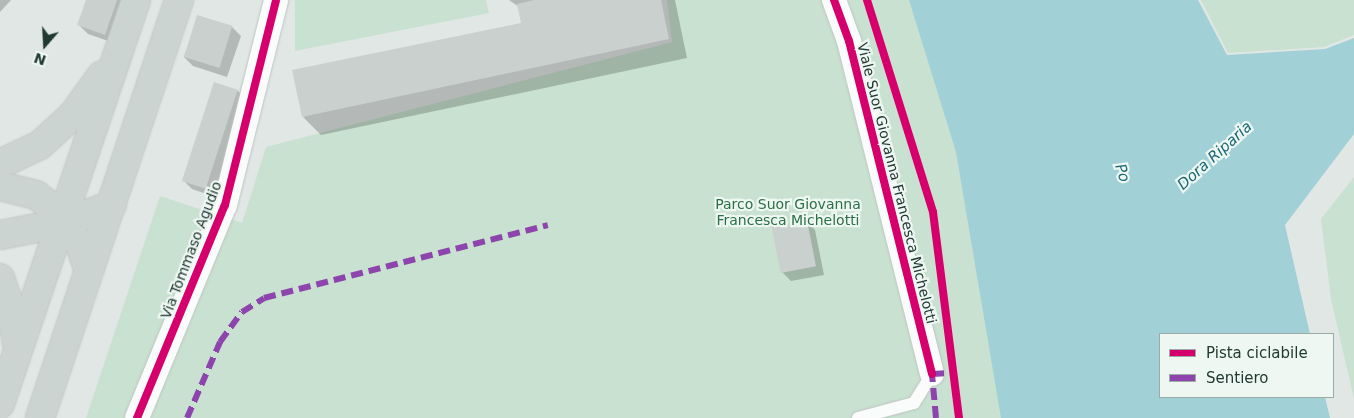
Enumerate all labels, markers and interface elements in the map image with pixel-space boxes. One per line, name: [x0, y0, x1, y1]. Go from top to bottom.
north arrow: [20, 20, 70, 70]
street label: Viale Suor Giovanna Francesca Michelotti: [854, 41, 940, 325]
text: N: [32, 50, 48, 69]
water label: Dora Riparia: [1174, 118, 1256, 194]
water label: Po: [1111, 162, 1133, 184]
street label: Via Tommaso Agudio: [157, 179, 225, 321]
park label: Parco Suor Giovanna Francesca Michelotti: [715, 196, 861, 228]
legend: [1159, 333, 1334, 398]
text: Pista ciclabile: [1206, 344, 1308, 362]
text: Sentiero: [1206, 369, 1269, 387]

